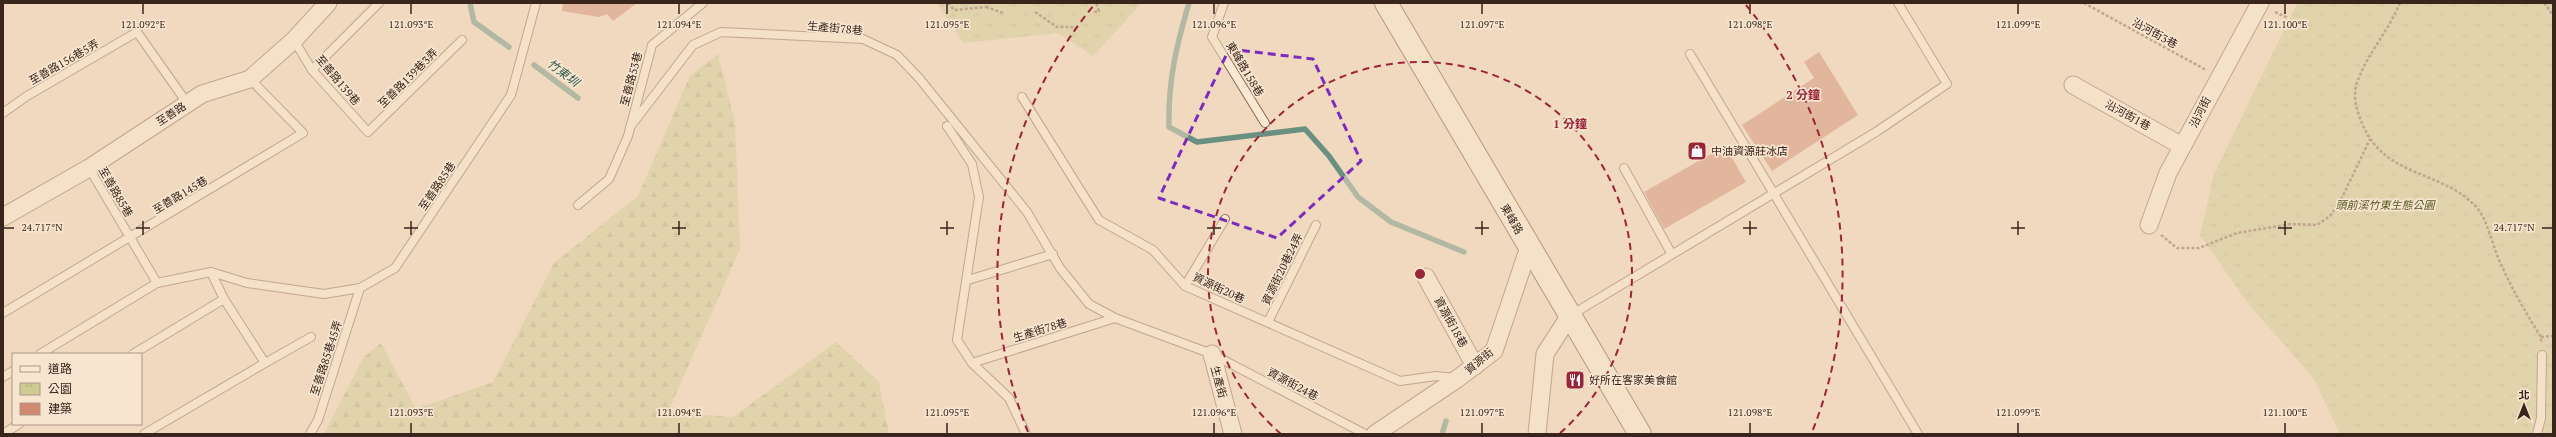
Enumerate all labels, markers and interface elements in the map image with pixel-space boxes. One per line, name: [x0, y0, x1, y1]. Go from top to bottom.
street label: 沿河街3巷: [2130, 15, 2180, 51]
text: 121.092°E: [121, 18, 166, 31]
text: 121.093°E: [389, 18, 434, 31]
text: 121.094°E: [657, 18, 702, 31]
text: 121.095°E: [925, 18, 970, 31]
text: 121.096°E: [1192, 18, 1237, 31]
text: 121.097°E: [1460, 18, 1505, 31]
text: 121.098°E: [1728, 18, 1773, 31]
text: 121.099°E: [1996, 18, 2041, 31]
text: 121.100°E: [2263, 18, 2308, 31]
street label: 生產街78巷: [807, 19, 863, 37]
street label: 至善路156巷5弄: [27, 36, 101, 88]
street label: 東峰路158巷: [1223, 39, 1267, 99]
street label: 至善路139巷3弄: [375, 45, 441, 111]
street label: 至善路53巷: [617, 50, 645, 108]
street label: 至善路139巷: [313, 52, 363, 108]
water label: 竹東圳: [544, 56, 584, 91]
text: 2 分鐘: [1786, 87, 1820, 102]
street label: 沿河街: [2186, 94, 2214, 130]
street label: 沿河街1巷: [2103, 97, 2153, 133]
street label: 至善路: [153, 99, 189, 129]
text: 1 分鐘: [1553, 116, 1587, 131]
shop icon: 中油資源莊冰店: [1686, 140, 1708, 162]
place label: 中油資源莊冰店: [1711, 144, 1788, 158]
street label: 至善路85巷: [416, 159, 458, 213]
street label: 至善路85巷: [96, 164, 136, 220]
street label: 至善路145巷: [150, 173, 210, 217]
park label: 頭前溪竹東生態公園: [2336, 198, 2436, 212]
street label: 東峰路: [1498, 201, 1526, 237]
text: 24.717°N: [22, 221, 63, 234]
text: 24.717°N: [2494, 221, 2535, 234]
street label: 資源街20巷24弄: [1259, 231, 1305, 307]
centre of rings: [1413, 267, 1427, 281]
street label: 資源街20巷: [1191, 270, 1247, 306]
street label: 資源街18巷: [1431, 294, 1471, 350]
street label: 生產街78巷: [1011, 315, 1069, 345]
street label: 至善路85巷45弄: [307, 319, 345, 397]
street label: 資源街: [1462, 345, 1496, 377]
legend: [12, 353, 142, 425]
text: 道路: [48, 361, 72, 376]
street label: 生產街: [1208, 364, 1230, 400]
street label: 資源街24巷: [1265, 365, 1321, 403]
restaurant icon: 好所在客家美食館: [1564, 369, 1586, 391]
place label: 好所在客家美食館: [1589, 373, 1677, 387]
text: 公園: [48, 381, 72, 396]
north arrow: [2504, 385, 2544, 425]
text: 北: [2519, 388, 2530, 402]
text: 建築: [48, 401, 72, 416]
text: 121.093°E: [389, 406, 434, 419]
text: 121.094°E: [657, 406, 702, 419]
text: 121.095°E: [925, 406, 970, 419]
text: 121.096°E: [1192, 406, 1237, 419]
text: 121.097°E: [1460, 406, 1505, 419]
text: 121.098°E: [1728, 406, 1773, 419]
text: 121.099°E: [1996, 406, 2041, 419]
text: 121.100°E: [2263, 406, 2308, 419]

